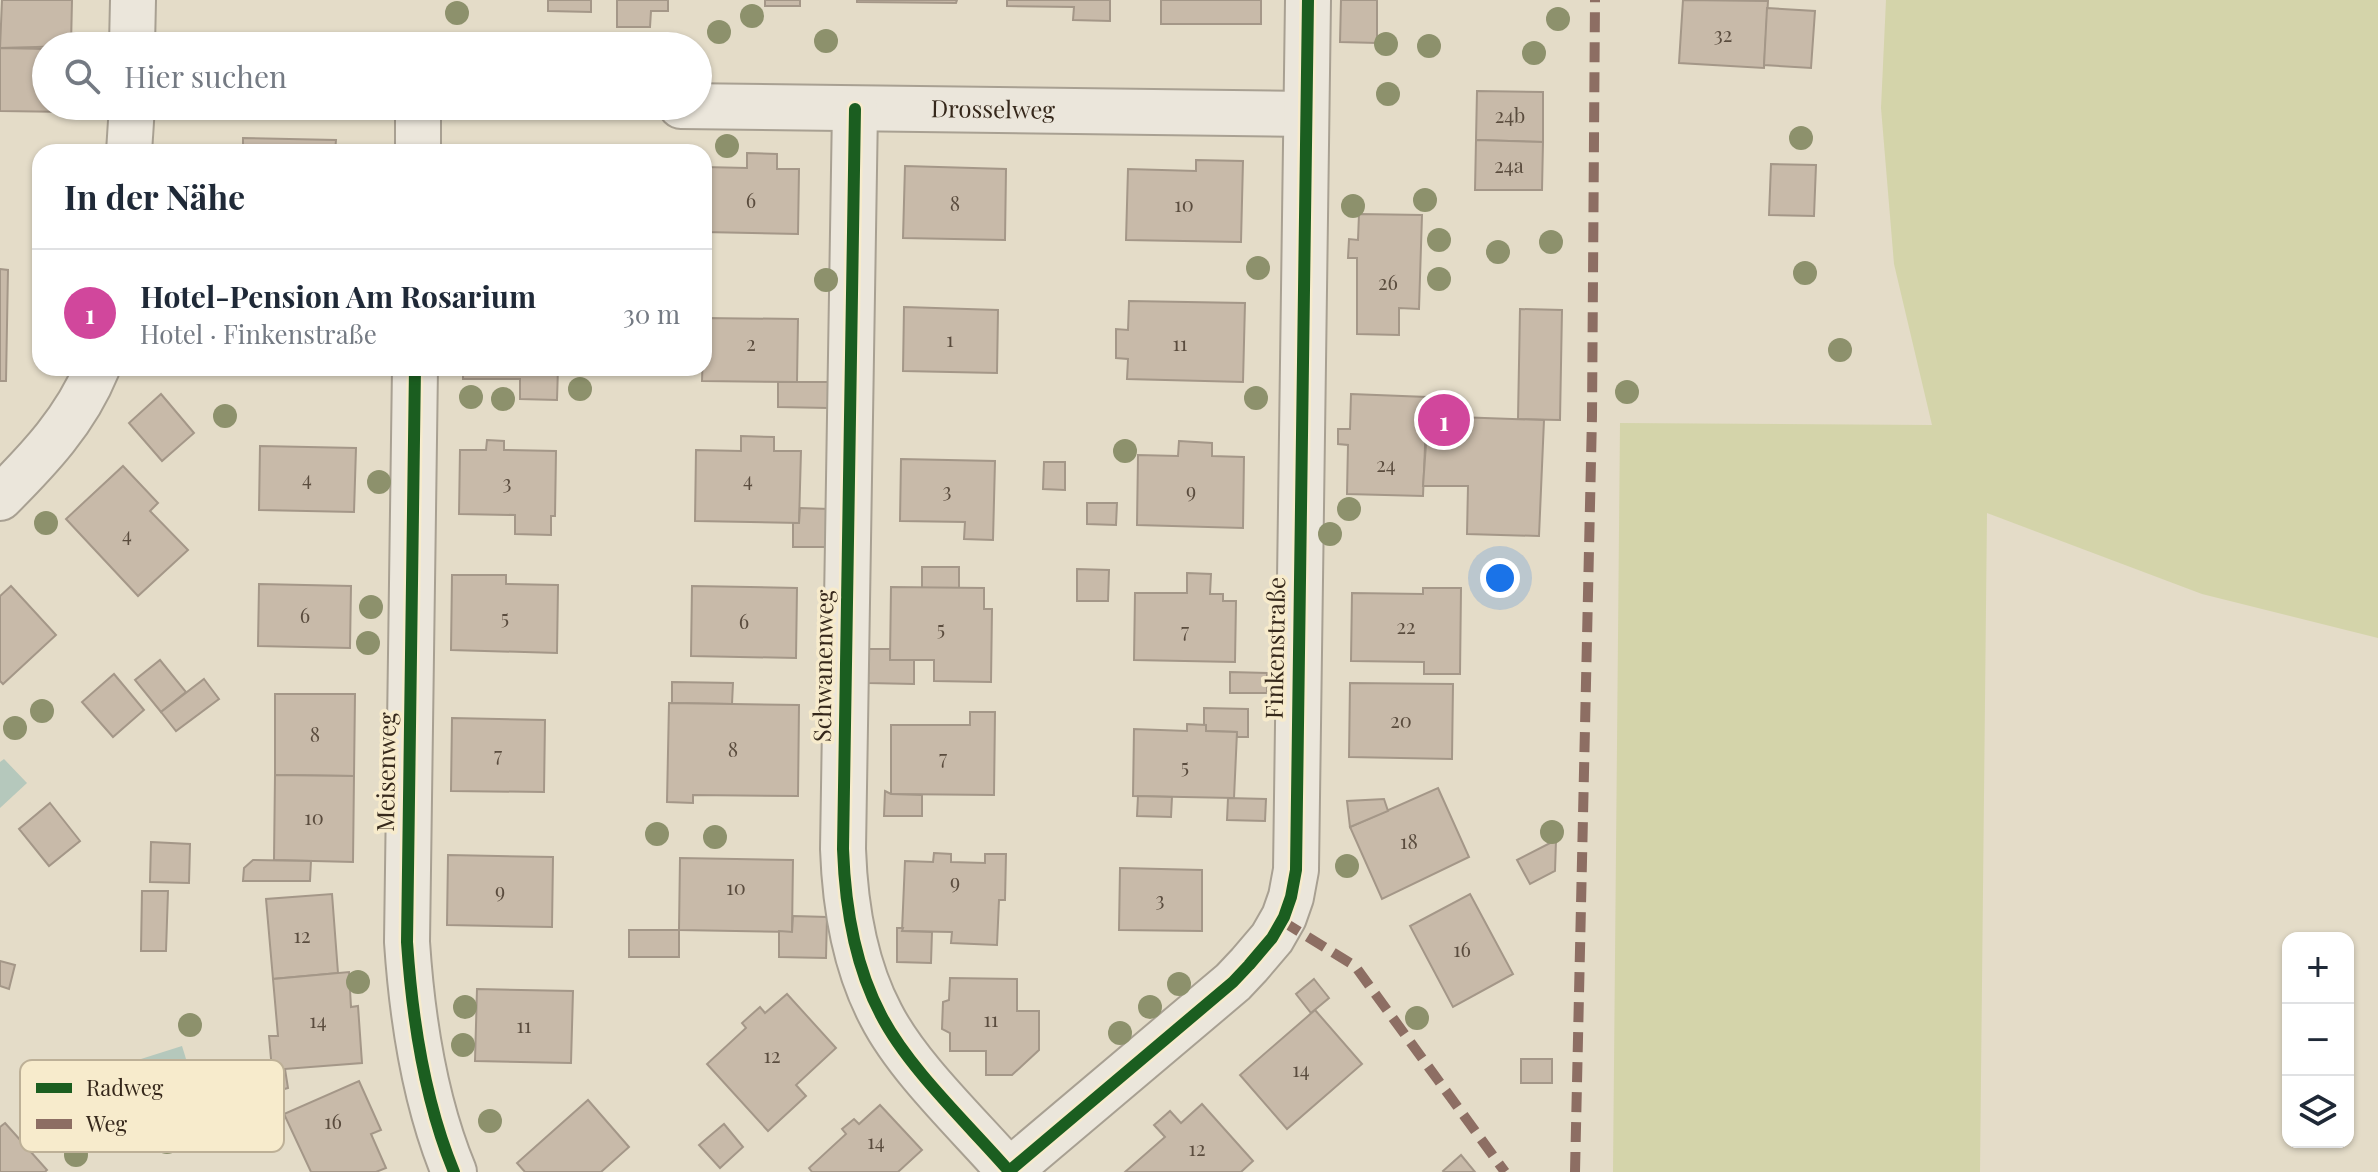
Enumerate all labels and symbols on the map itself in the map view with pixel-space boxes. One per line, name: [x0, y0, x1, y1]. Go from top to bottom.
house number: 32: [1714, 20, 1732, 47]
street label: Drosselweg: [931, 91, 1056, 125]
house number: 24b: [1495, 101, 1525, 128]
house number: 24a: [1494, 151, 1524, 178]
house number: 6: [746, 186, 756, 213]
house number: 8: [950, 189, 960, 216]
house number: 10: [1174, 190, 1194, 217]
house number: 26: [1378, 268, 1398, 295]
house number: 1: [946, 325, 954, 352]
house number: 2: [746, 329, 756, 356]
house number: 11: [1173, 329, 1187, 356]
pin: 1: [1418, 390, 1470, 450]
house number: 24: [1376, 450, 1396, 477]
house number: 4: [302, 464, 312, 491]
house number: 4: [743, 465, 753, 492]
house number: 3: [502, 468, 512, 495]
house number: 3: [942, 476, 952, 503]
house number: 9: [1186, 476, 1196, 503]
house number: 4: [122, 520, 132, 547]
your location: [1480, 558, 1520, 598]
street label: Finkenstraße: [1257, 577, 1291, 719]
street label: Schwanenweg: [805, 589, 839, 742]
house number: 6: [300, 601, 310, 628]
house number: 5: [501, 603, 509, 630]
house number: 6: [739, 607, 749, 634]
house number: 22: [1396, 612, 1416, 639]
house number: 5: [937, 614, 945, 641]
house number: 7: [1181, 616, 1189, 643]
house number: 20: [1390, 706, 1412, 733]
street label: Meisenweg: [368, 712, 402, 832]
house number: 8: [310, 720, 320, 747]
house number: 8: [728, 735, 738, 762]
house number: 7: [494, 740, 502, 767]
house number: 7: [939, 743, 947, 770]
house number: 5: [1181, 752, 1189, 779]
house number: 10: [304, 803, 324, 830]
house number: 18: [1400, 827, 1418, 854]
house number: 9: [950, 867, 960, 894]
house number: 10: [726, 873, 746, 900]
house number: 9: [495, 876, 505, 903]
house number: 3: [1155, 885, 1165, 912]
house number: 12: [294, 921, 310, 948]
house number: 16: [1453, 935, 1471, 962]
house number: 11: [984, 1005, 998, 1032]
house number: 14: [309, 1006, 327, 1033]
house number: 11: [517, 1011, 531, 1038]
house number: 12: [764, 1041, 780, 1068]
house number: 14: [1292, 1055, 1310, 1082]
legend: [20, 1060, 284, 1152]
text: Radweg: [86, 1072, 164, 1102]
house number: 16: [324, 1107, 342, 1134]
text: Weg: [85, 1108, 128, 1138]
house number: 14: [867, 1127, 885, 1154]
house number: 12: [1189, 1134, 1205, 1161]

